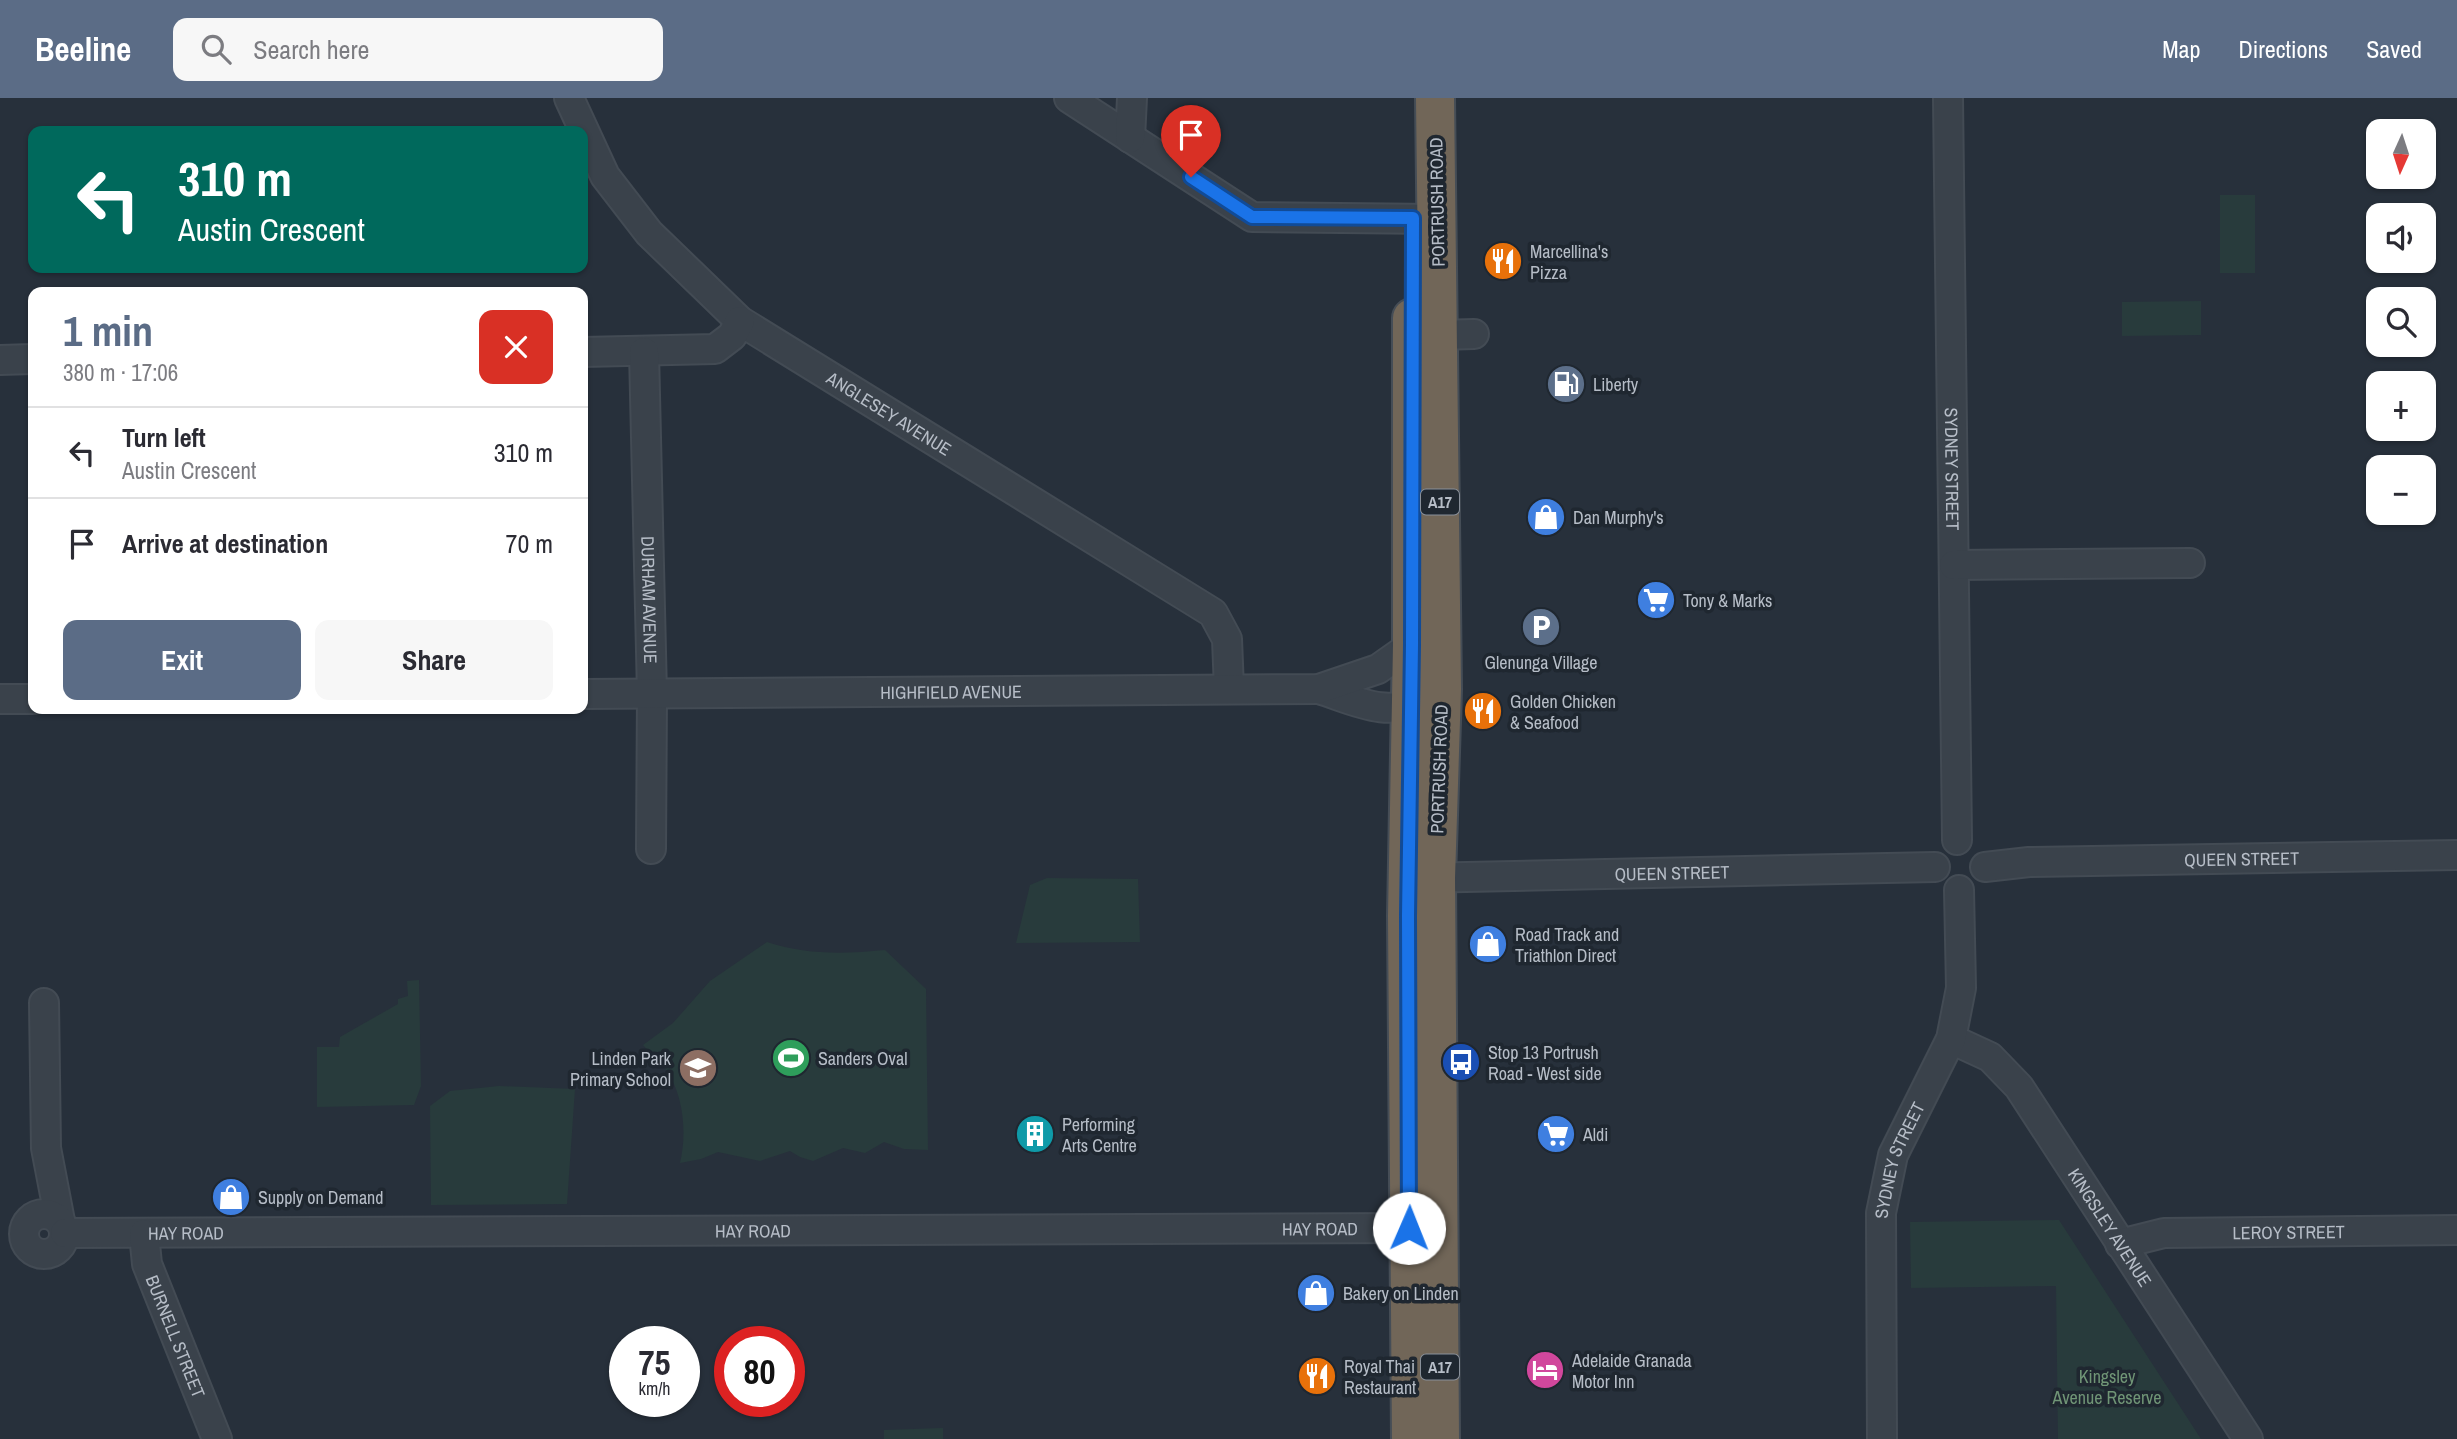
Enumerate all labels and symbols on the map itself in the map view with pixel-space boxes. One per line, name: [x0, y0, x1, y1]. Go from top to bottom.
pin: [1161, 105, 1221, 177]
north arrow: [2366, 119, 2436, 189]
street label: PORTRUSH ROAD: [1423, 137, 1451, 267]
place label: Marcellina's Pizza: [1530, 239, 1608, 285]
restaurant icon: Marcellina's Pizza: [1482, 240, 1524, 282]
fuel station icon: Liberty: [1545, 363, 1587, 405]
street label: ANGLESEY AVENUE: [821, 365, 956, 461]
place label: Liberty: [1593, 372, 1639, 397]
street label: SYDNEY STREET: [1939, 407, 1966, 531]
road number: A17: [1421, 490, 1459, 514]
shop icon: Dan Murphy's: [1525, 496, 1567, 538]
place label: Dan Murphy's: [1573, 505, 1664, 530]
street label: DURHAM AVENUE: [636, 536, 664, 664]
supermarket icon: Tony & Marks: [1635, 579, 1677, 621]
place label: Tony & Marks: [1683, 588, 1772, 613]
parking icon: Glenunga Village: [1520, 606, 1562, 648]
place label: Glenunga Village: [1485, 650, 1598, 675]
street label: HIGHFIELD AVENUE: [880, 679, 1022, 704]
place label: Golden Chicken & Seafood: [1510, 689, 1616, 735]
restaurant icon: Golden Chicken & Seafood: [1462, 690, 1504, 732]
street label: PORTRUSH ROAD: [1424, 704, 1454, 834]
street label: QUEEN STREET: [2184, 845, 2299, 872]
street label: QUEEN STREET: [1614, 859, 1730, 886]
place label: Road Track and Triathlon Direct: [1515, 922, 1619, 968]
shop icon: Road Track and Triathlon Direct: [1467, 923, 1509, 965]
sports icon: Sanders Oval: [770, 1037, 812, 1079]
place label: Stop 13 Portrush Road - West side: [1488, 1040, 1602, 1086]
bus stop icon: Stop 13 Portrush Road - West side: [1440, 1041, 1482, 1083]
place label: Linden Park Primary School: [570, 1046, 672, 1092]
place label: Sanders Oval: [818, 1046, 907, 1071]
school or university icon: Linden Park Primary School: [677, 1047, 719, 1089]
street label: SYDNEY STREET: [1868, 1097, 1930, 1219]
place label: Performing Arts Centre: [1061, 1112, 1137, 1158]
building icon: Performing Arts Centre: [1014, 1113, 1056, 1155]
supermarket icon: Aldi: [1535, 1113, 1577, 1155]
place label: Aldi: [1582, 1122, 1608, 1147]
street label: KINGSLEY AVENUE: [2063, 1163, 2158, 1291]
shop icon: Supply on Demand: [210, 1176, 252, 1218]
place label: Supply on Demand: [258, 1185, 384, 1210]
position arrow: [1372, 1191, 1446, 1265]
street label: HAY ROAD: [1282, 1216, 1358, 1241]
street label: HAY ROAD: [715, 1218, 791, 1243]
street label: LEROY STREET: [2232, 1219, 2345, 1245]
street label: HAY ROAD: [148, 1220, 224, 1245]
street label: BURNELL STREET: [140, 1271, 212, 1401]
shop icon: Bakery on Linden: [1295, 1272, 1337, 1314]
place label: Bakery on Linden: [1343, 1281, 1459, 1306]
speed limit sign: 80: [714, 1326, 805, 1417]
place label: Adelaide Granada Motor Inn: [1571, 1348, 1692, 1394]
hotel icon: Adelaide Granada Motor Inn: [1524, 1349, 1566, 1391]
place label: Royal Thai Restaurant: [1344, 1354, 1416, 1400]
road number: A17: [1421, 1354, 1459, 1380]
restaurant icon: Royal Thai Restaurant: [1296, 1355, 1338, 1397]
park label: Kingsley Avenue Reserve: [2052, 1364, 2161, 1410]

